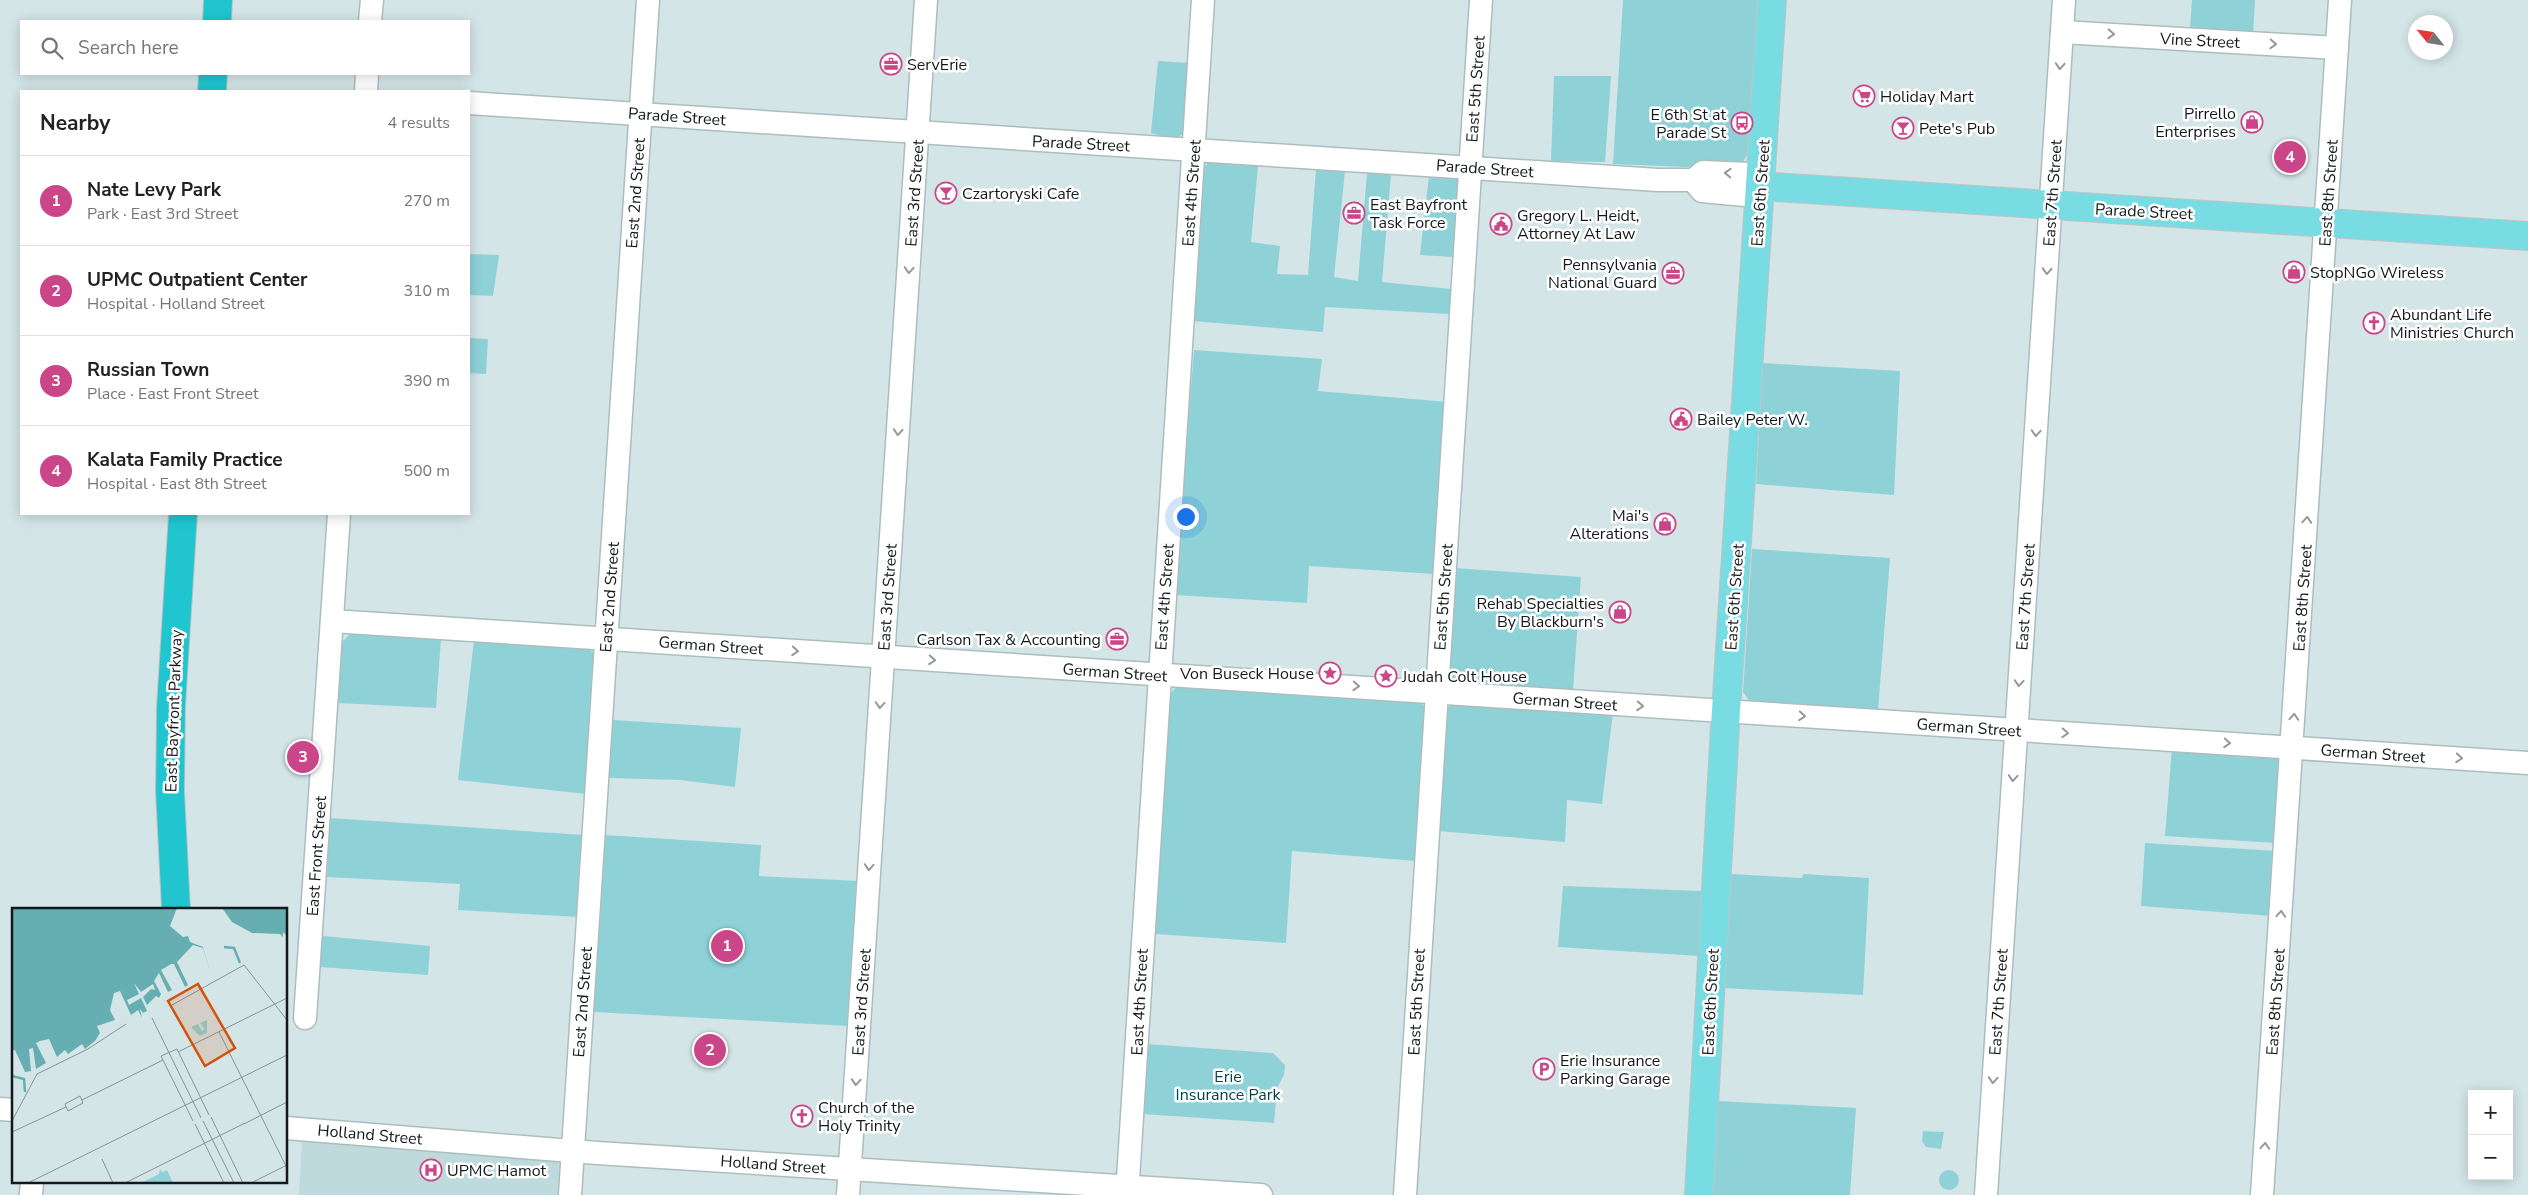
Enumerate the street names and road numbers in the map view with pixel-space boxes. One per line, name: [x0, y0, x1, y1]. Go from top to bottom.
street label: Vine Street: [2158, 28, 2241, 54]
street label: East 5th Street: [1461, 35, 1491, 143]
street label: Parade Street: [627, 103, 727, 131]
street label: Parade Street: [1031, 130, 1131, 158]
street label: East 2nd Street: [621, 137, 651, 249]
street label: East 3rd Street: [900, 138, 930, 247]
street label: East 4th Street: [1177, 139, 1207, 247]
street label: East 6th Street: [1746, 139, 1776, 247]
street label: East 7th Street: [2038, 139, 2068, 247]
street label: East 8th Street: [2314, 139, 2344, 247]
street label: Parade Street: [1435, 155, 1535, 183]
street label: Parade Street: [2094, 198, 2194, 226]
street label: East 2nd Street: [595, 541, 625, 653]
street label: East 3rd Street: [873, 542, 903, 651]
street label: East 4th Street: [1150, 543, 1180, 651]
street label: East 5th Street: [1429, 543, 1459, 651]
street label: East 6th Street: [1720, 543, 1750, 651]
street label: East 7th Street: [2011, 543, 2041, 651]
street label: East 8th Street: [2288, 544, 2318, 652]
street label: East Bayfront Parkway: [160, 629, 188, 793]
street label: German Street: [658, 631, 764, 661]
street label: German Street: [1062, 658, 1168, 688]
street label: German Street: [1512, 687, 1618, 717]
street label: German Street: [1916, 713, 2022, 743]
street label: German Street: [2320, 739, 2426, 769]
street label: East Front Street: [302, 795, 332, 917]
street label: East 2nd Street: [568, 946, 598, 1058]
street label: East 3rd Street: [847, 947, 877, 1056]
street label: East 4th Street: [1126, 948, 1154, 1056]
street label: East 5th Street: [1403, 948, 1431, 1056]
street label: East 6th Street: [1697, 948, 1725, 1056]
street label: East 7th Street: [1984, 948, 2014, 1056]
street label: East 8th Street: [2261, 948, 2291, 1056]
street label: Holland Street: [317, 1119, 424, 1151]
street label: Holland Street: [720, 1150, 827, 1180]

